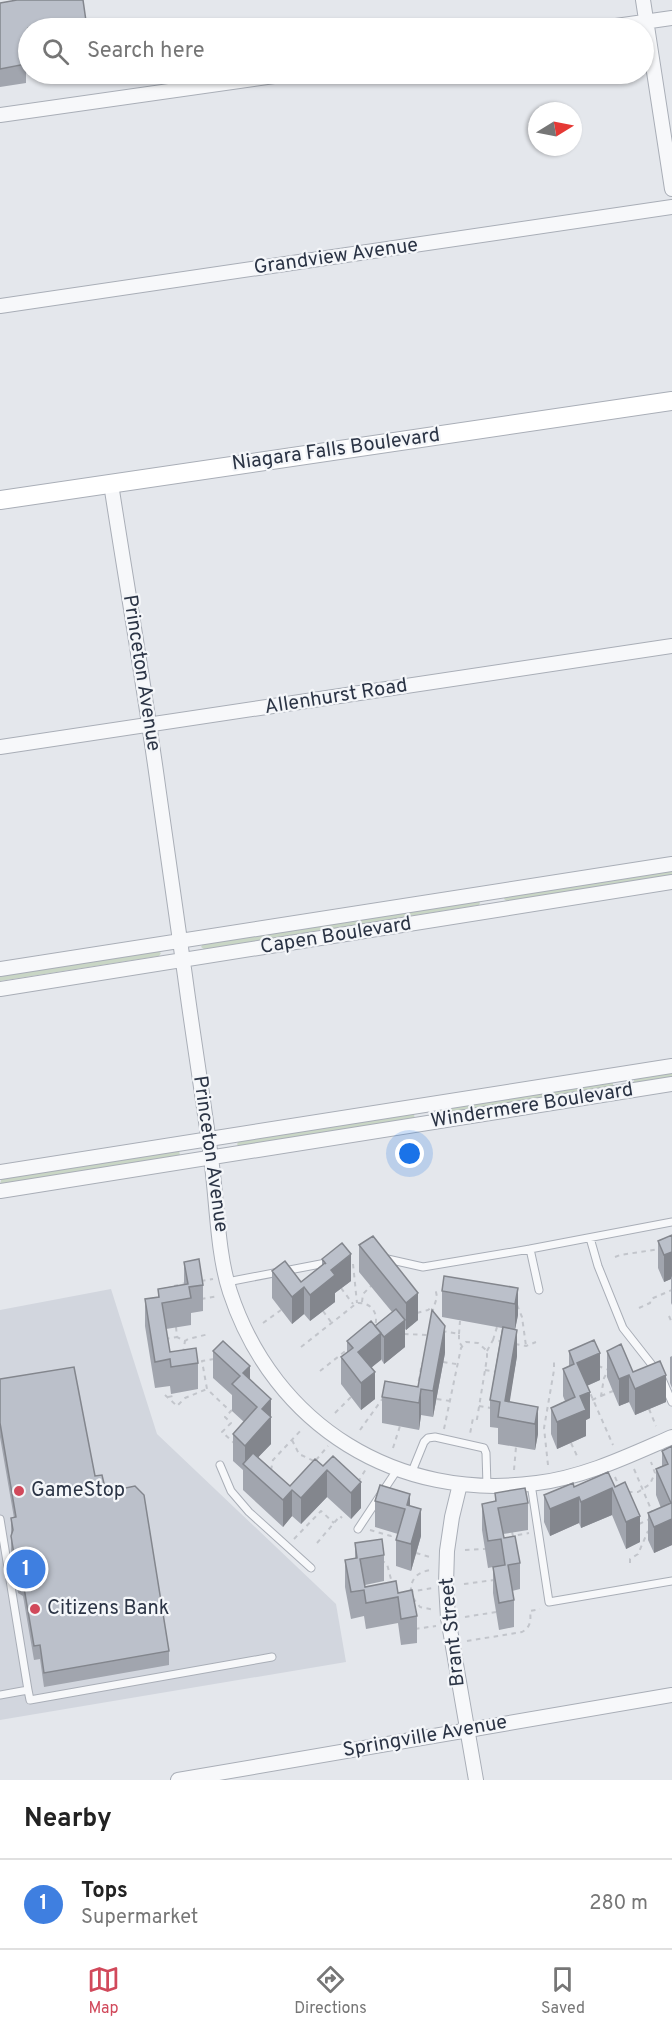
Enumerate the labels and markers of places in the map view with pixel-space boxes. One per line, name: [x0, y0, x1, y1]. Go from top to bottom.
place label: GameStop: [31, 1478, 125, 1504]
marker: GameStop: [12, 1484, 26, 1498]
pin: 1: [6, 1546, 46, 1592]
place label: Citizens Bank: [47, 1596, 169, 1622]
marker: Citizens Bank: [28, 1602, 42, 1616]

